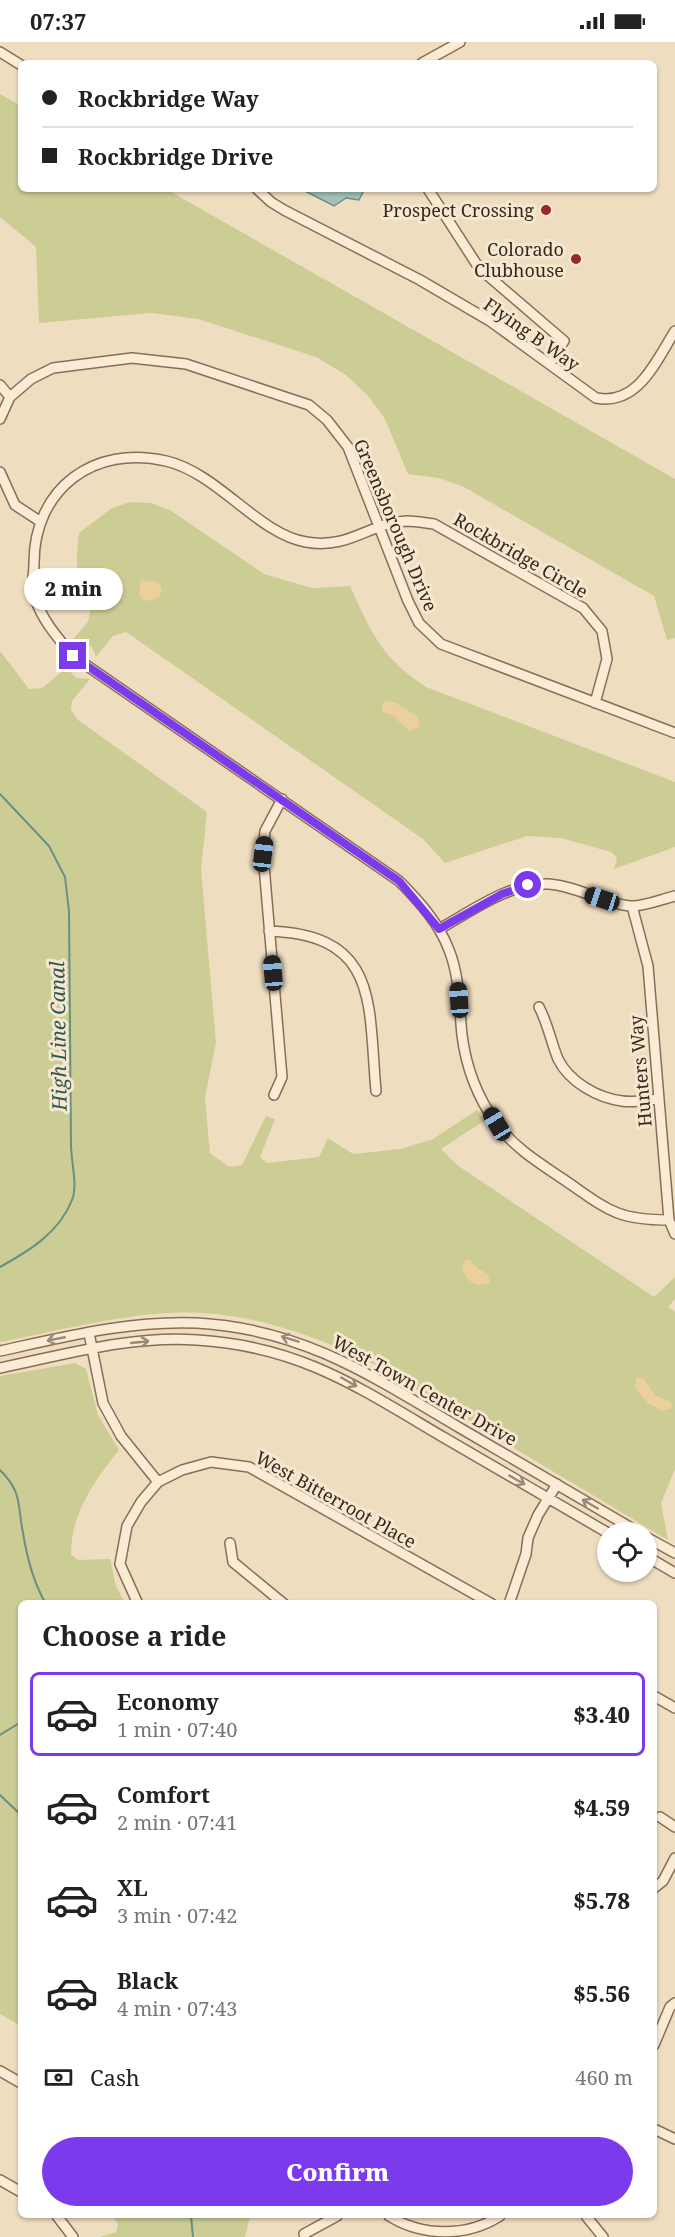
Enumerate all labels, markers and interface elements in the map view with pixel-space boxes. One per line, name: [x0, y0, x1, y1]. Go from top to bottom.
text: 07:37: [30, 6, 86, 36]
text: Rockbridge Way: [78, 83, 259, 113]
text: Rockbridge Drive: [78, 141, 273, 171]
place label: Prospect Crossing: [382, 198, 534, 222]
marker: Prospect Crossing: [539, 203, 553, 217]
place label: Colorado Clubhouse: [474, 237, 564, 282]
marker: Colorado Clubhouse: [569, 252, 583, 266]
street label: Flying B Way: [479, 292, 585, 376]
street label: Greensborough Drive: [349, 435, 443, 615]
street label: Rockbridge Circle: [449, 507, 593, 603]
callout: 2 min: [23, 569, 122, 611]
text: 2 min: [45, 575, 102, 602]
route end: [59, 642, 86, 669]
car: [252, 835, 274, 873]
route start: [514, 871, 541, 898]
car: [582, 885, 622, 913]
car: [262, 954, 284, 992]
water label: High Line Canal: [43, 961, 73, 1112]
car: [449, 981, 469, 1019]
street label: Hunters Way: [623, 1013, 657, 1128]
car: [480, 1104, 514, 1144]
street label: West Town Center Drive: [328, 1329, 522, 1451]
one-way arrow: [281, 1333, 300, 1344]
one-way arrow: [47, 1334, 67, 1345]
one-way arrow: [130, 1336, 149, 1347]
one-way arrow: [340, 1376, 357, 1388]
street label: West Bitterroot Place: [251, 1445, 421, 1553]
one-way arrow: [508, 1474, 525, 1486]
one-way arrow: [582, 1497, 599, 1509]
map controls: [597, 1522, 657, 1582]
button: locate: [597, 1522, 657, 1582]
text: Choose a ride: [42, 1617, 227, 1654]
text: Economy: [117, 1686, 219, 1716]
icon: car: [45, 1687, 99, 1741]
text: $3.40: [573, 1699, 630, 1729]
text: 1 min · 07:40: [117, 1716, 237, 1743]
text: Comfort: [117, 1779, 210, 1809]
icon: car: [45, 1780, 99, 1834]
text: $4.59: [573, 1792, 630, 1822]
text: 2 min · 07:41: [117, 1809, 237, 1836]
text: XL: [117, 1872, 148, 1902]
icon: car: [45, 1873, 99, 1927]
text: $5.78: [573, 1885, 630, 1915]
text: 3 min · 07:42: [117, 1902, 237, 1929]
text: Black: [117, 1965, 178, 1995]
icon: car: [45, 1966, 99, 2020]
text: $5.56: [573, 1978, 630, 2008]
text: 4 min · 07:43: [117, 1995, 237, 2022]
icon: cash: [42, 2061, 75, 2094]
text: Cash: [90, 2062, 140, 2092]
text: 460 m: [575, 2064, 633, 2091]
button: Confirm: [42, 2137, 633, 2206]

